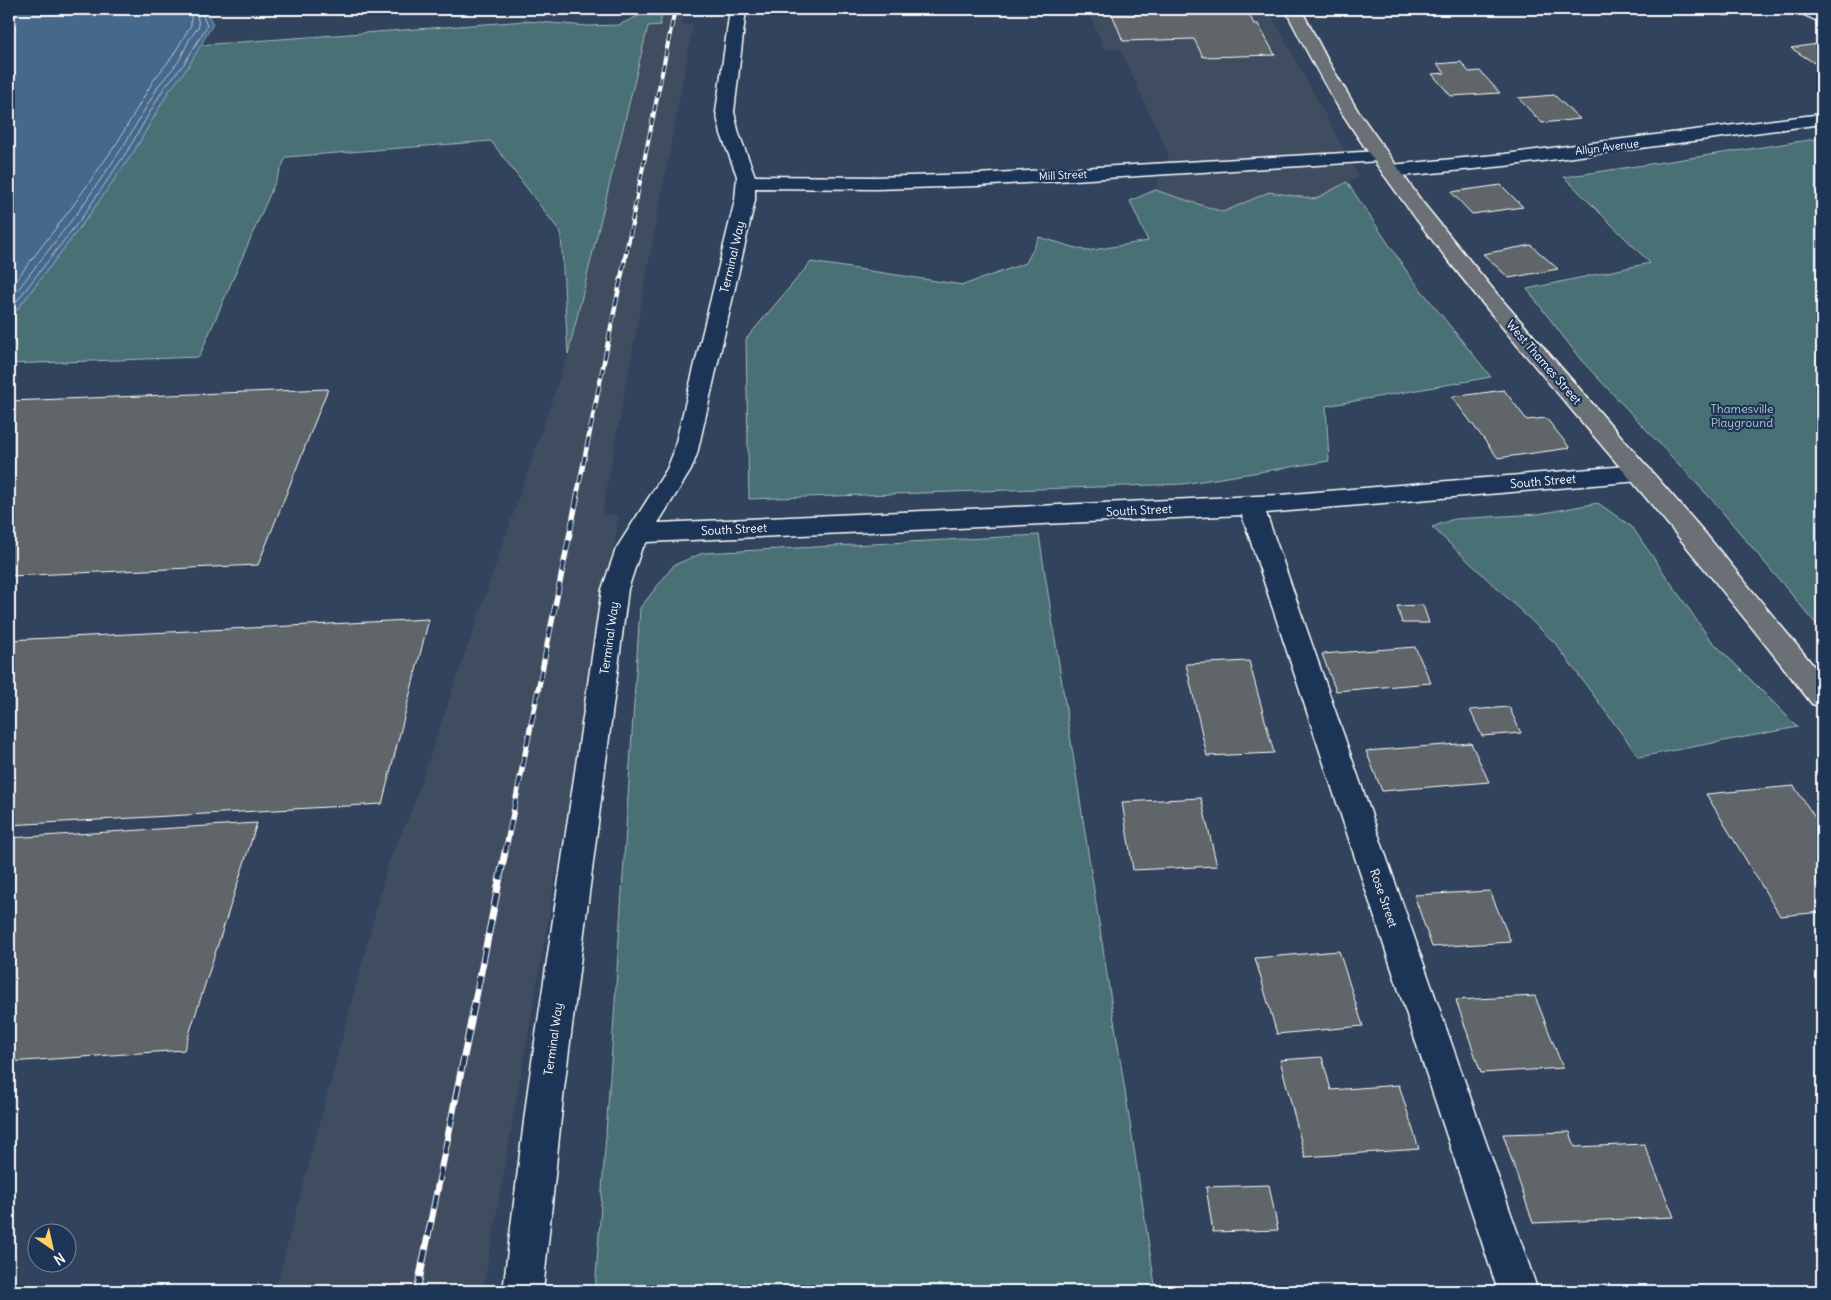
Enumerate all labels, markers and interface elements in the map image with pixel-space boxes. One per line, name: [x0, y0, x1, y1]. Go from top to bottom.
street label: Allyn Avenue: [1574, 136, 1640, 158]
street label: Mill Street: [1039, 167, 1088, 183]
street label: Terminal Way: [716, 220, 748, 294]
street label: West Thames Street: [1503, 317, 1585, 407]
park label: Thamesville Playground: [1711, 401, 1773, 430]
street label: South Street: [1509, 471, 1577, 491]
street label: South Street: [1106, 501, 1172, 519]
street label: South Street: [701, 520, 767, 538]
street label: Terminal Way: [596, 601, 622, 675]
street label: Rose Street: [1367, 867, 1401, 929]
street label: Terminal Way: [540, 1002, 566, 1076]
north arrow: [28, 1222, 78, 1272]
text: N: [50, 1249, 68, 1269]

